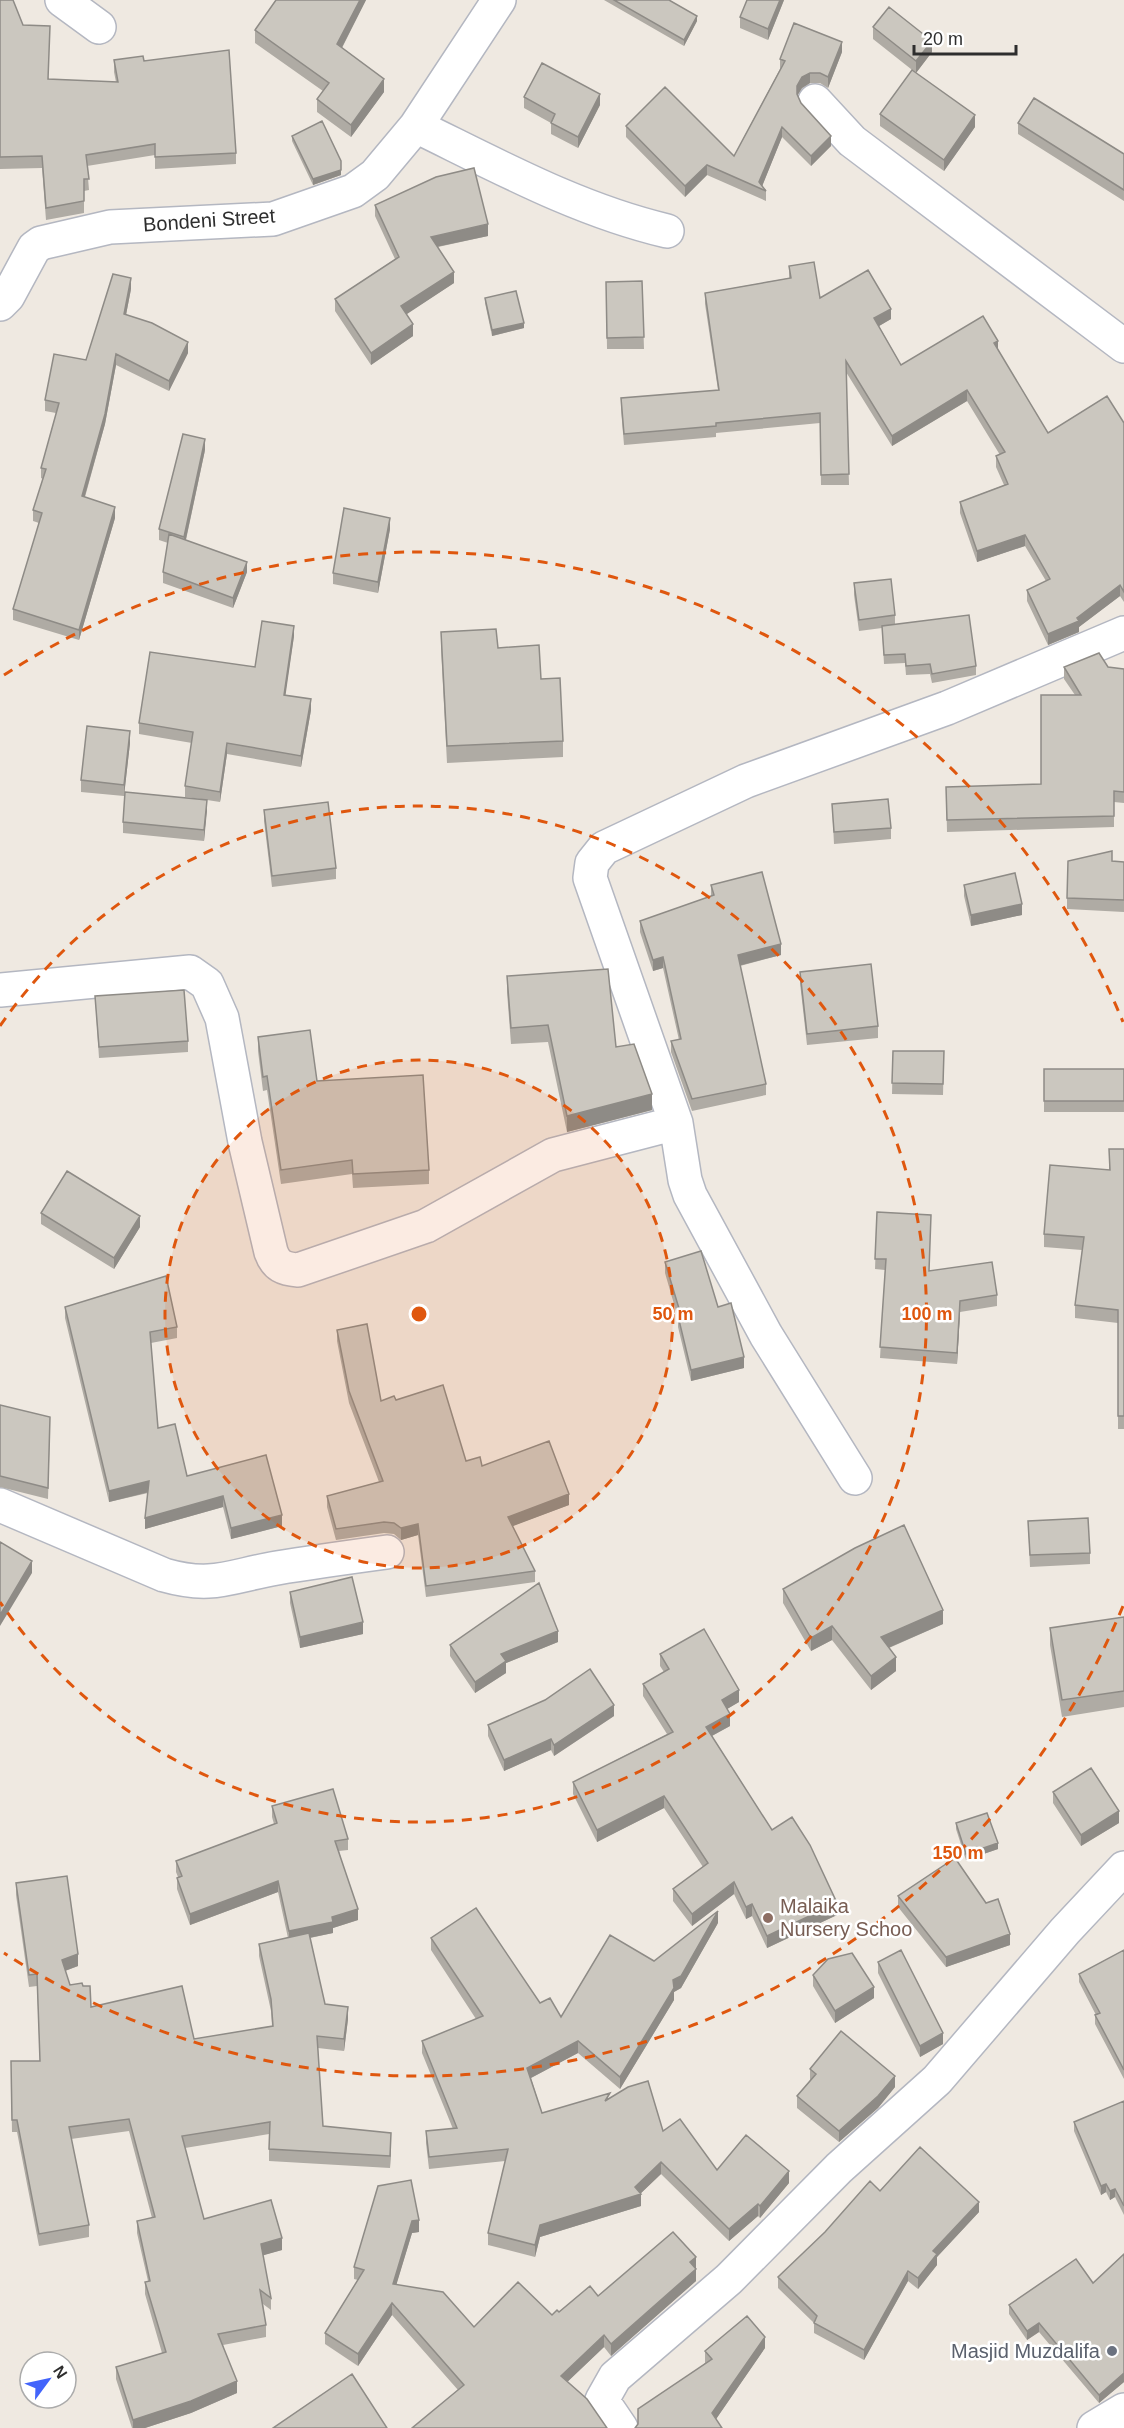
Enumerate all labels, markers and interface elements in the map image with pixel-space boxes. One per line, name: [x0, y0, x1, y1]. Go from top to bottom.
scale bar: [914, 18, 1016, 56]
text: 20 m: [923, 29, 963, 49]
street label: Bondeni Street: [142, 204, 276, 236]
centre of rings: [409, 1304, 429, 1324]
text: 50 m: [652, 1304, 694, 1324]
text: 100 m: [901, 1304, 953, 1324]
text: 150 m: [932, 1843, 984, 1863]
place label: Malaika Nursery Schoo: [780, 1895, 912, 1940]
marker: Malaika Nursery Schoo: [761, 1911, 775, 1925]
place label: Masjid Muzdalifa: [951, 2340, 1101, 2362]
marker: Masjid Muzdalifa: [1105, 2344, 1119, 2358]
north arrow: [18, 2350, 78, 2410]
text: N: [50, 2363, 70, 2382]

